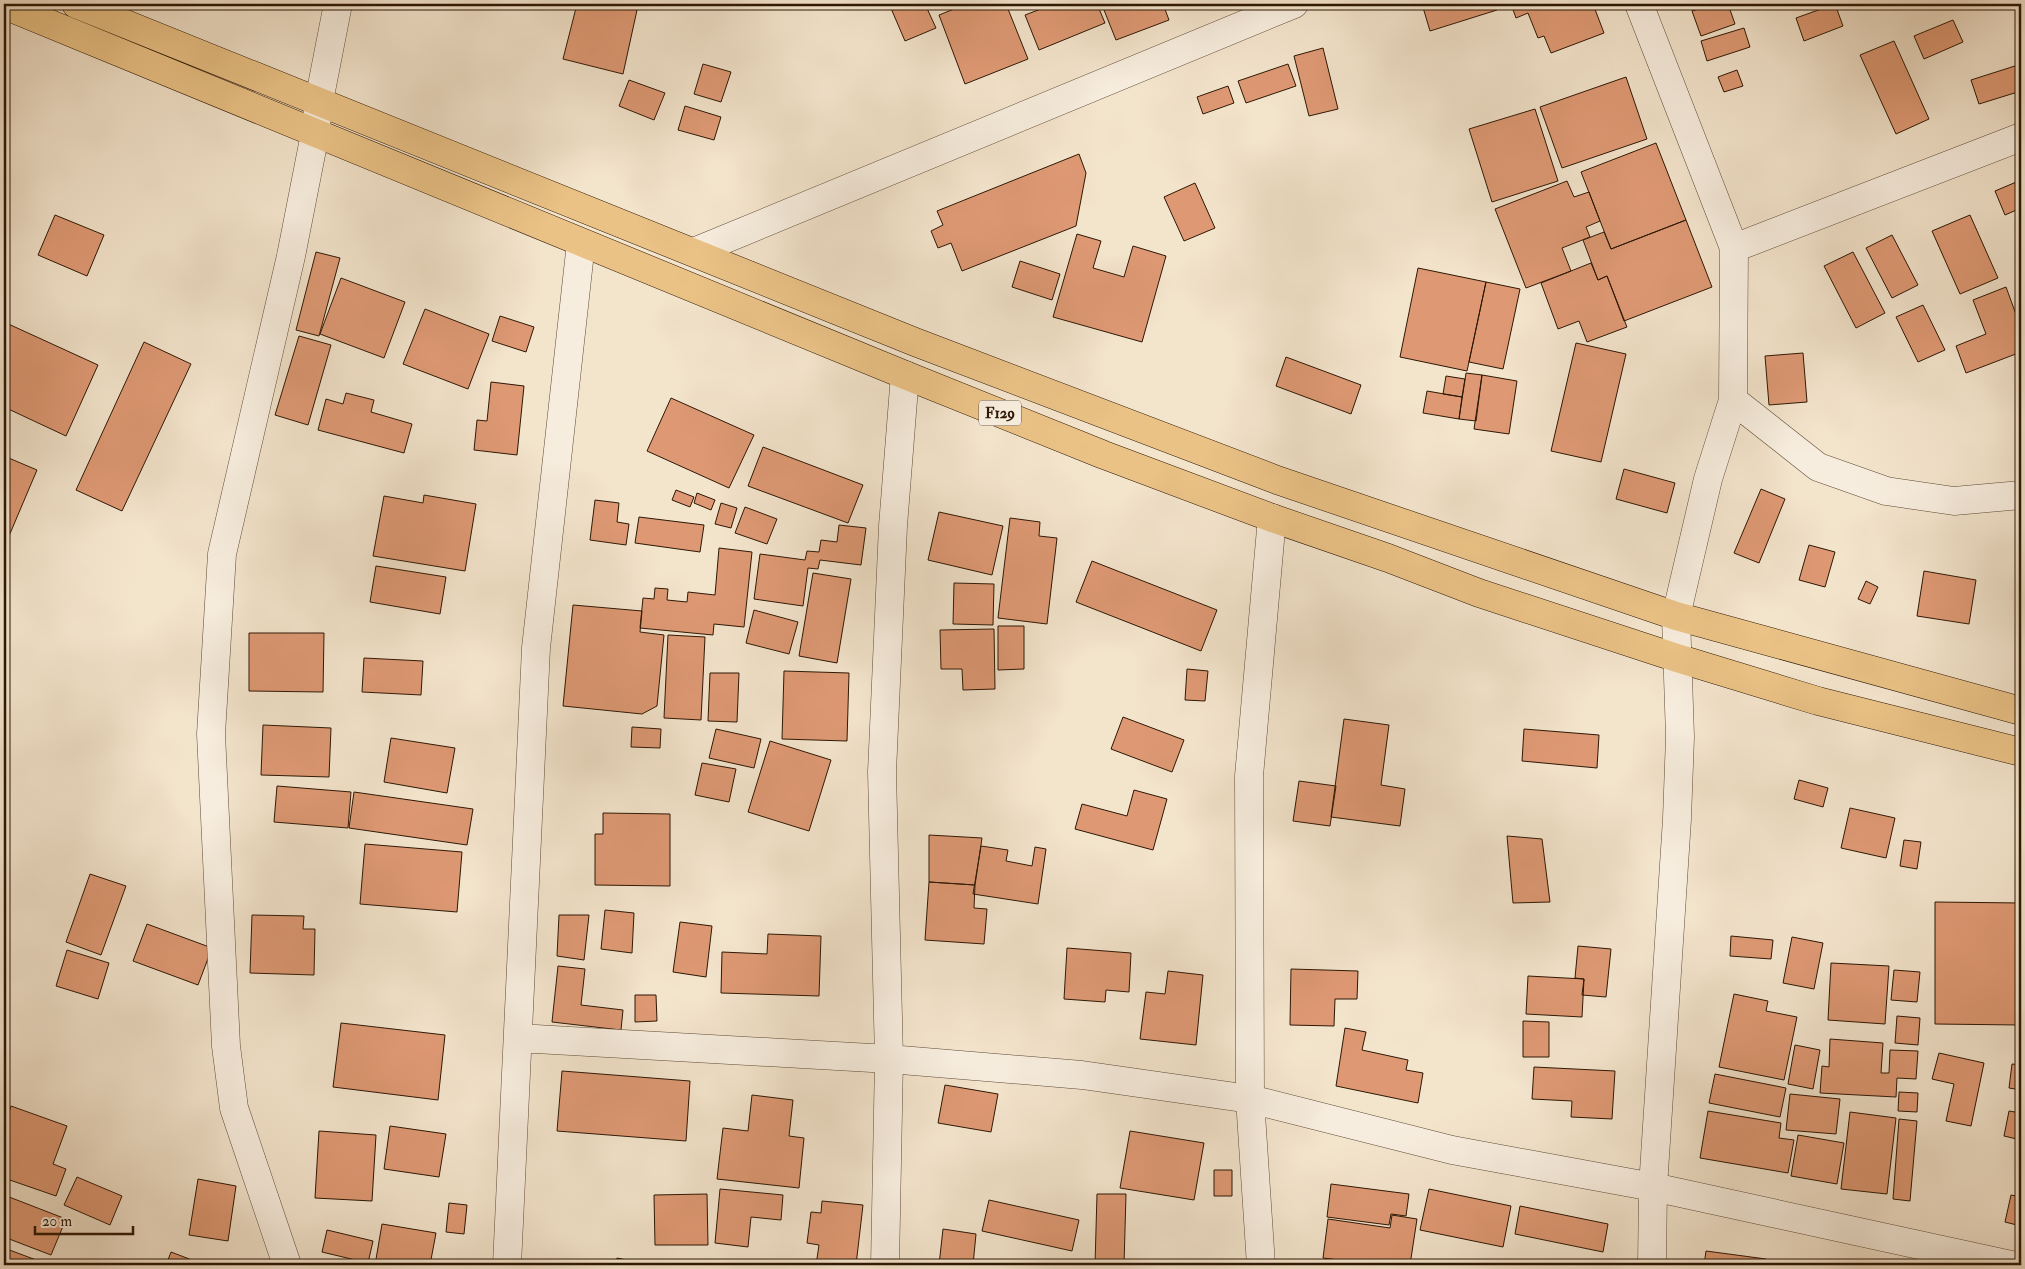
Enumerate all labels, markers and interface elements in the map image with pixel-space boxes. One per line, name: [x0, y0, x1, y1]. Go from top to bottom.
road number: F129: [979, 400, 1021, 426]
scale bar: [35, 1204, 132, 1236]
text: 20 m: [42, 1212, 72, 1231]

